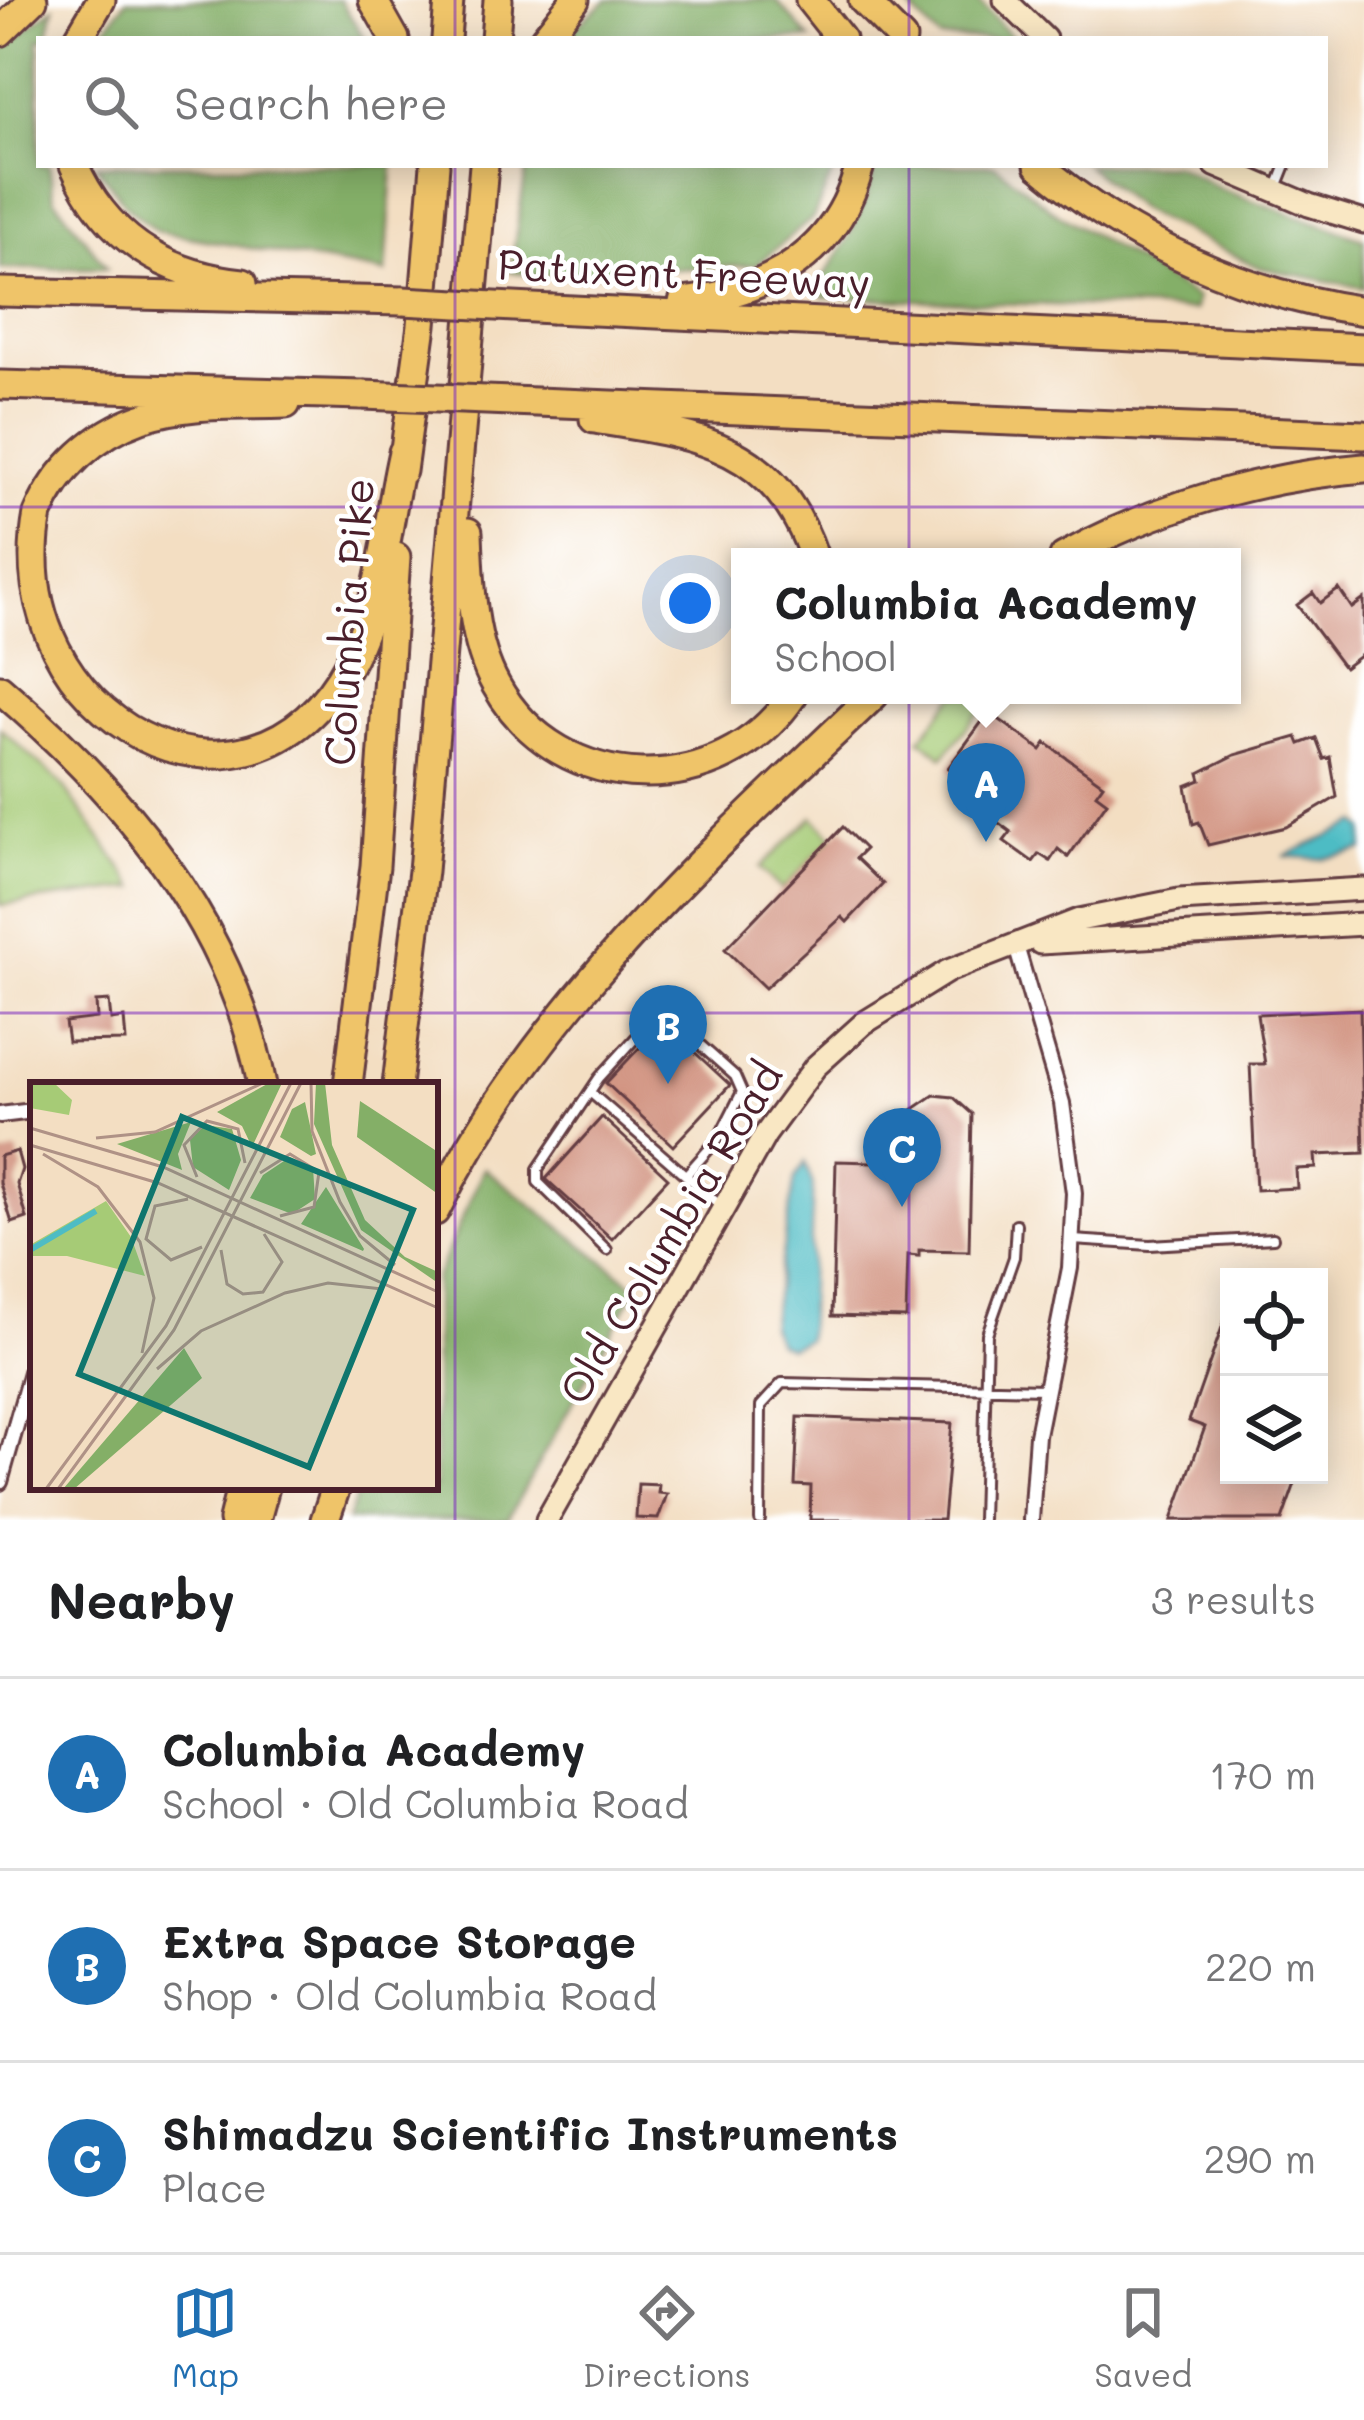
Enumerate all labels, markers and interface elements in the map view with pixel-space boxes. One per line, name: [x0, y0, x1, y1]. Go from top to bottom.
search box: [36, 36, 1328, 168]
icon: search: [78, 69, 144, 135]
text: Search here: [174, 73, 448, 131]
street label: Patuxent Freeway: [496, 235, 872, 310]
street label: Columbia Pike: [310, 476, 385, 767]
popup: [731, 548, 1241, 704]
text: Columbia Academy: [774, 572, 1198, 630]
your location: [660, 573, 720, 633]
text: School: [774, 630, 897, 681]
pin: A: [947, 743, 1025, 842]
pin: B: [629, 985, 707, 1084]
street label: Old Columbia Road: [546, 1051, 794, 1413]
inset map: [30, 1082, 438, 1490]
pin: C: [863, 1108, 941, 1207]
map controls: [1220, 1268, 1328, 1484]
button: locate: [1220, 1268, 1328, 1376]
button: layers: [1220, 1376, 1328, 1484]
text: Nearby: [48, 1565, 235, 1632]
text: 3 results: [1151, 1573, 1316, 1624]
text: Columbia Academy: [162, 1719, 585, 1777]
text: A: [73, 1748, 101, 1799]
text: 170 m: [1209, 1748, 1316, 1799]
text: School · Old Columbia Road: [162, 1777, 689, 1828]
text: Extra Space Storage: [162, 1911, 636, 1969]
text: B: [74, 1940, 100, 1991]
text: 220 m: [1205, 1940, 1316, 1991]
text: Shop · Old Columbia Road: [162, 1969, 657, 2020]
text: Shimadzu Scientific Instruments: [162, 2103, 898, 2161]
text: C: [73, 2132, 101, 2183]
text: 290 m: [1204, 2132, 1316, 2183]
text: Place: [162, 2161, 267, 2212]
tab: Map: [172, 2280, 239, 2395]
tab: Directions: [583, 2280, 750, 2395]
tab: Saved: [1094, 2280, 1192, 2395]

